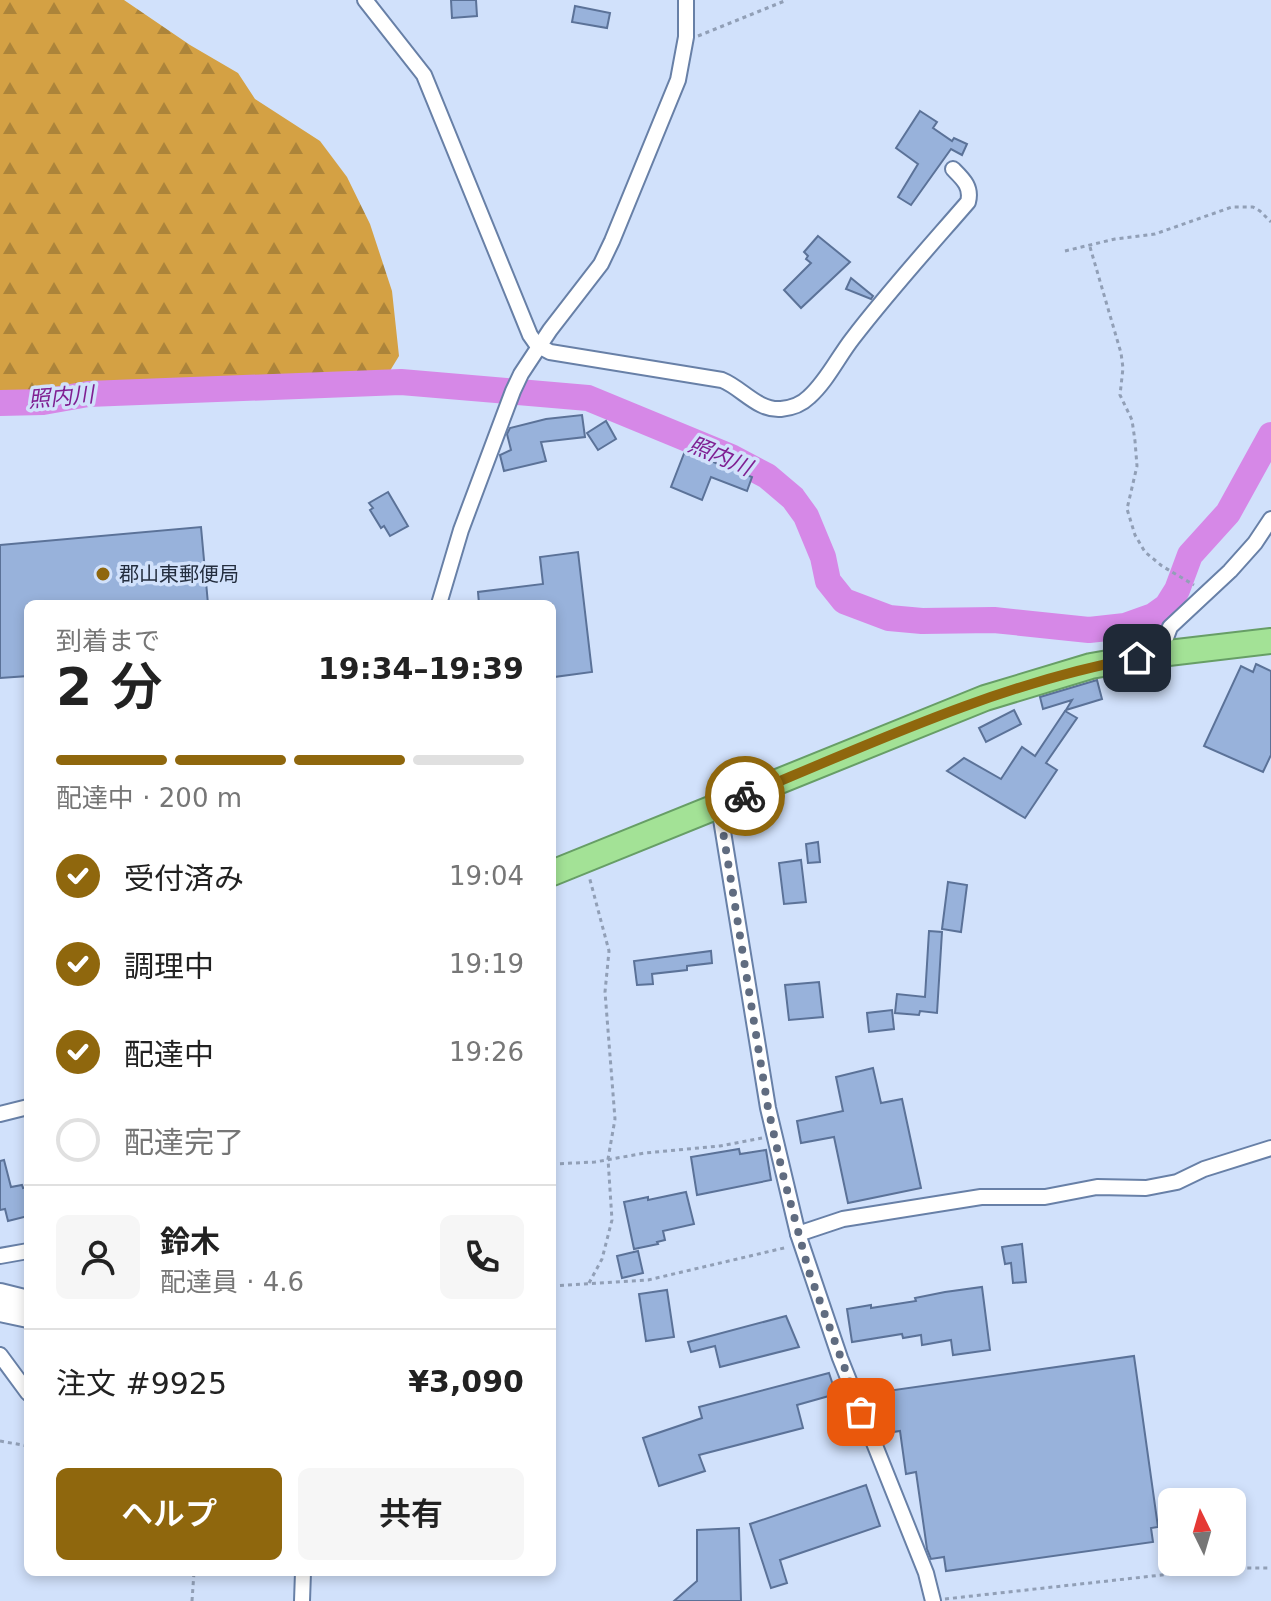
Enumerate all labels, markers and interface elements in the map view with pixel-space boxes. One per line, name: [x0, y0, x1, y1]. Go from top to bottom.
water label: 照内川: [27, 381, 97, 412]
water label: 照内川: [685, 432, 757, 481]
place label: 郡山東郵便局: [119, 562, 239, 586]
marker: 郡山東郵便局: [94, 565, 112, 583]
pin: [1103, 624, 1171, 692]
text: 到着まで: [56, 626, 160, 656]
icon: home: [1115, 636, 1159, 680]
text: 19:34–19:39: [318, 651, 524, 686]
text: 2 分: [56, 657, 162, 717]
courier: [705, 756, 785, 836]
icon: bike: [723, 774, 767, 818]
text: 配達中 · 200 m: [56, 783, 242, 813]
icon: check: [56, 854, 100, 898]
text: 受付済み: [124, 861, 244, 896]
text: 19:04: [449, 861, 524, 891]
icon: check: [56, 942, 100, 986]
text: 調理中: [124, 949, 214, 984]
text: 19:19: [449, 949, 524, 979]
icon: check: [56, 1030, 100, 1074]
text: 配達中: [124, 1037, 214, 1072]
text: 19:26: [449, 1037, 524, 1067]
text: 配達完了: [124, 1125, 244, 1160]
button: person: [56, 1215, 140, 1299]
button: phone: [440, 1215, 524, 1299]
text: 鈴木: [160, 1224, 220, 1259]
text: 配達員 · 4.6: [160, 1267, 304, 1297]
text: ¥3,090: [408, 1364, 524, 1399]
text: 注文 #9925: [56, 1366, 227, 1401]
pin: [827, 1378, 895, 1446]
icon: bag: [839, 1390, 883, 1434]
button: ヘルプ: [56, 1468, 282, 1560]
button: 共有: [298, 1468, 524, 1560]
north arrow: [1158, 1488, 1246, 1576]
map controls: [1158, 1488, 1246, 1576]

